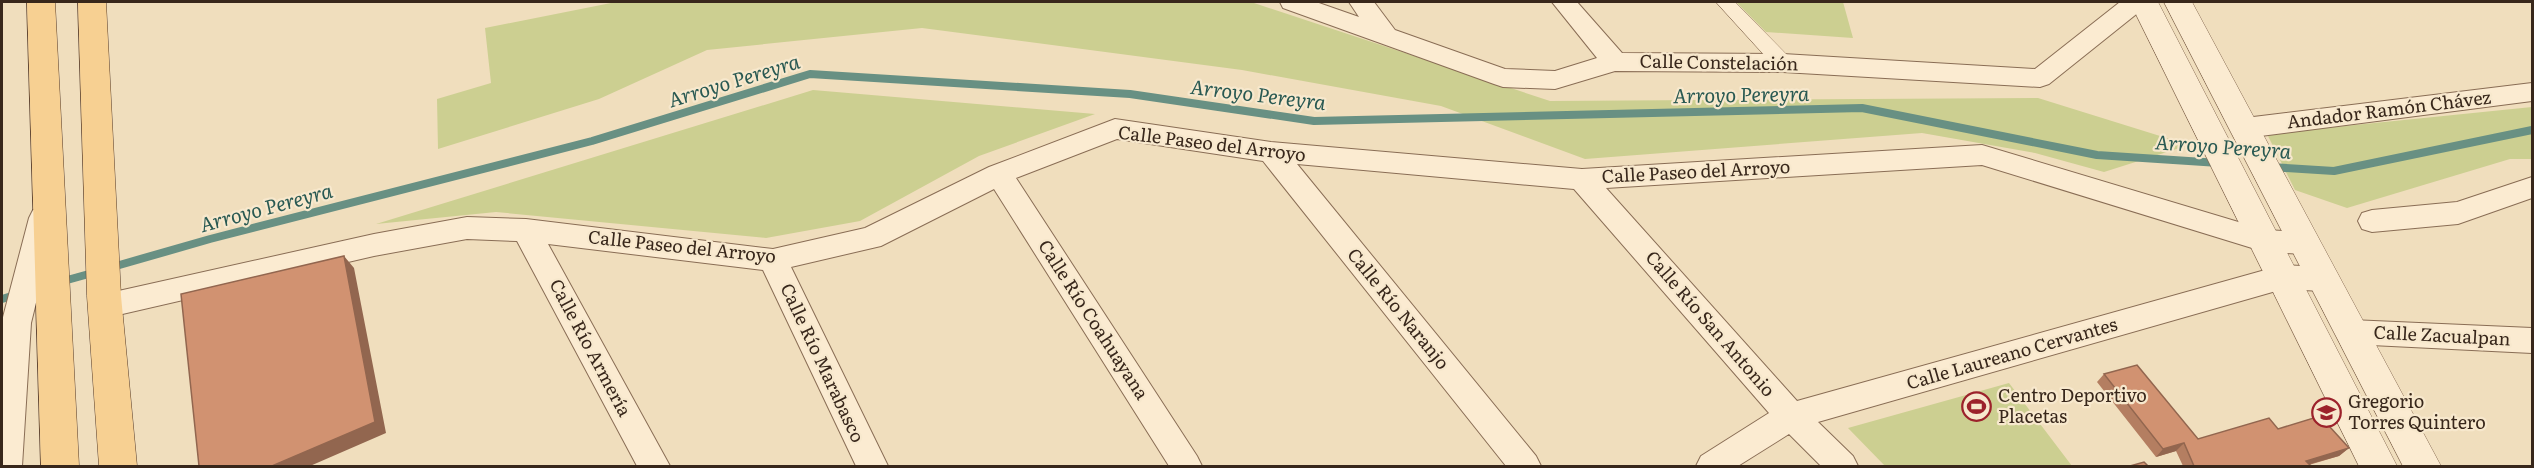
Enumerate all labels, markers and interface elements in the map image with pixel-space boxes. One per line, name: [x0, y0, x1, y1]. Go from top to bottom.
water label: Arroyo Pereyra: [664, 45, 804, 113]
street label: Calle Constelación: [1639, 47, 1799, 76]
water label: Arroyo Pereyra: [1189, 70, 1328, 116]
water label: Arroyo Pereyra: [1673, 77, 1810, 109]
street label: Andador Ramón Chávez: [2285, 83, 2493, 134]
street label: Calle Paseo del Arroyo: [1117, 118, 1308, 167]
water label: Arroyo Pereyra: [2154, 125, 2293, 165]
street label: Calle Paseo del Arroyo: [1601, 152, 1791, 189]
water label: Arroyo Pereyra: [196, 174, 336, 238]
street label: Calle Paseo del Arroyo: [587, 222, 778, 269]
street label: Calle Río Coahuayana: [1032, 234, 1156, 405]
street label: Calle Río Naranjo: [1342, 241, 1457, 375]
street label: Calle Río San Antonio: [1640, 244, 1782, 402]
street label: Calle Río Armería: [544, 274, 639, 421]
street label: Calle Río Marabasco: [775, 278, 872, 446]
street label: Calle Laureano Cervantes: [1903, 310, 2120, 396]
street label: Calle Zacualpan: [2373, 317, 2511, 352]
place label: Centro Deportivo Placetas: [1998, 381, 2147, 429]
place label: Gregorio Torres Quintero: [2348, 387, 2486, 435]
sports icon: Centro Deportivo Placetas: [1961, 390, 1993, 422]
school or university icon: Gregorio Torres Quintero: [2311, 396, 2343, 428]

